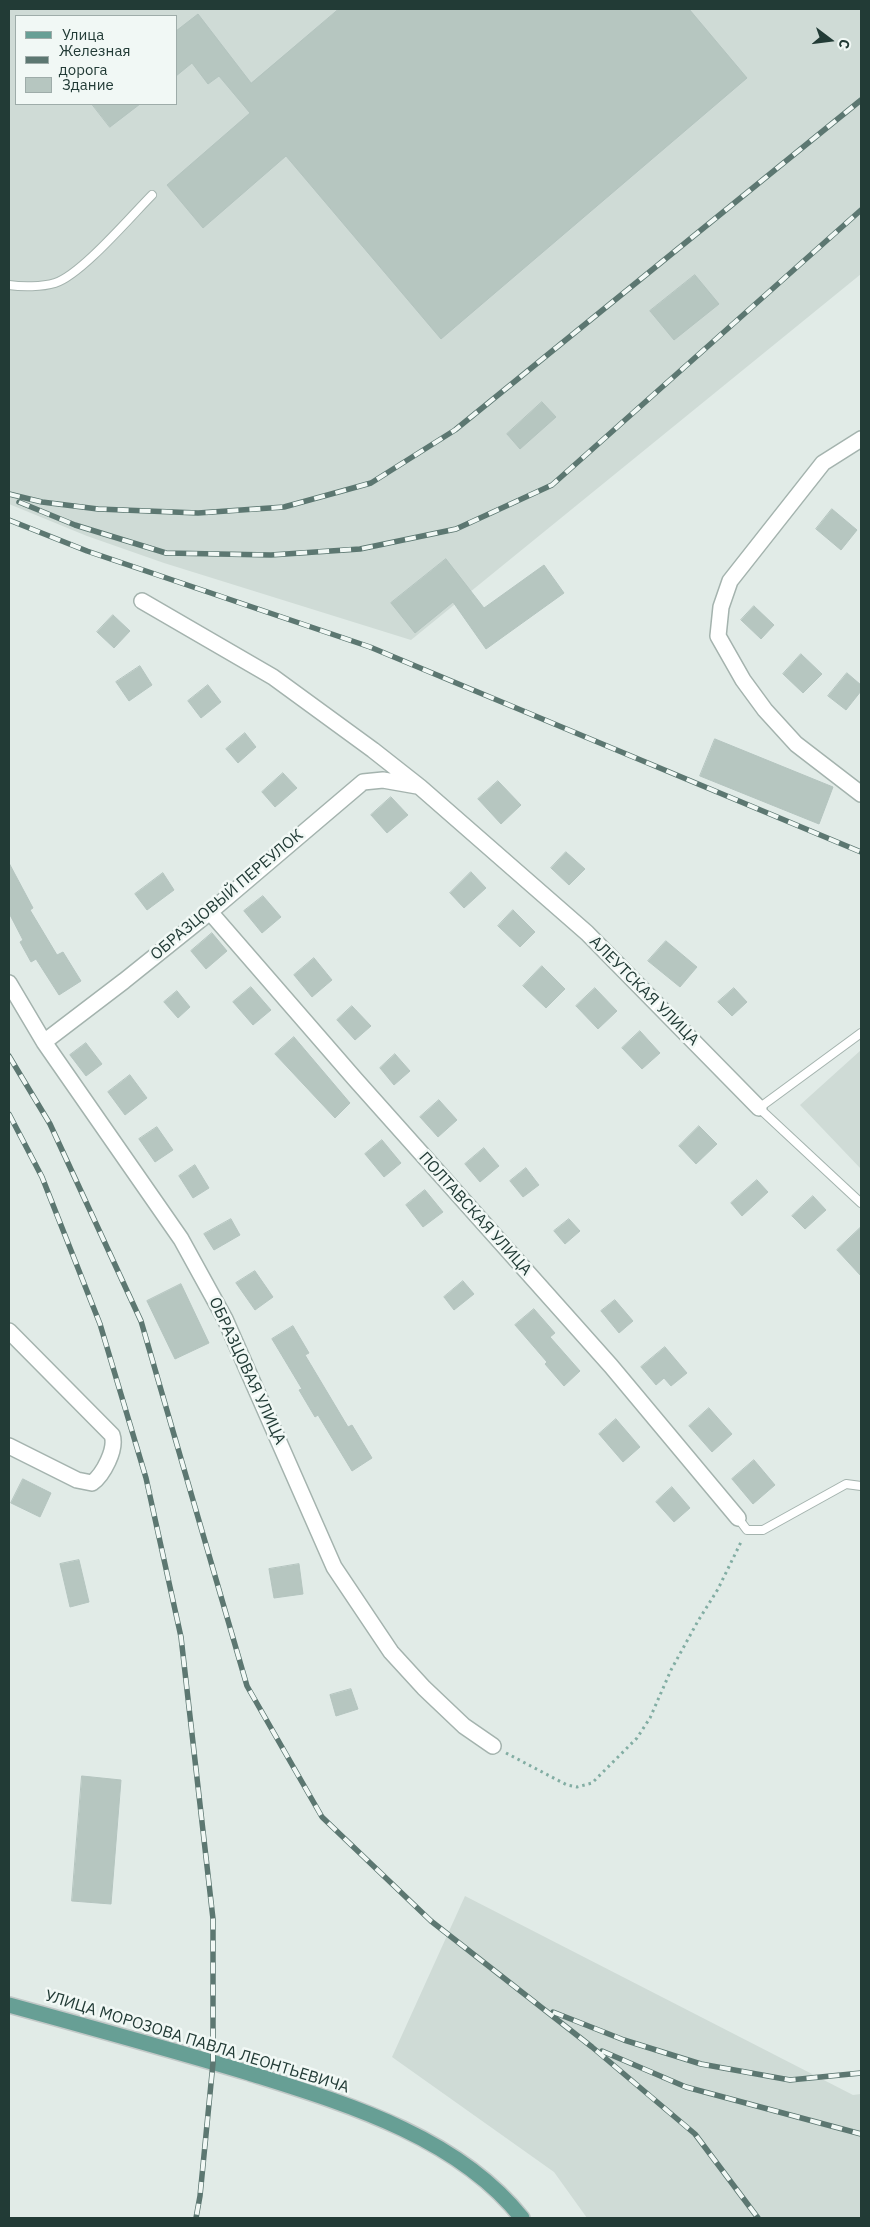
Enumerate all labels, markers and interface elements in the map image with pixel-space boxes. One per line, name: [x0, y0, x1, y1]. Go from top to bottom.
legend: [15, 15, 178, 105]
north arrow: [805, 15, 855, 65]
text: Улица: [62, 25, 104, 44]
text: С: [835, 37, 854, 51]
text: Железная дорога: [59, 41, 130, 79]
text: Здание: [62, 75, 114, 94]
street label: ОБРАЗЦОВЫЙ ПЕРЕУЛОК: [147, 826, 307, 964]
street label: АЛЕУТСКАЯ УЛИЦА: [585, 932, 703, 1050]
street label: ПОЛТАВСКАЯ УЛИЦА: [414, 1148, 536, 1280]
street label: ОБРАЗЦОВАЯ УЛИЦА: [204, 1294, 290, 1448]
street label: УЛИЦА МОРОЗОВА ПАВЛА ЛЕОНТЬЕВИЧА: [43, 1986, 351, 2098]

